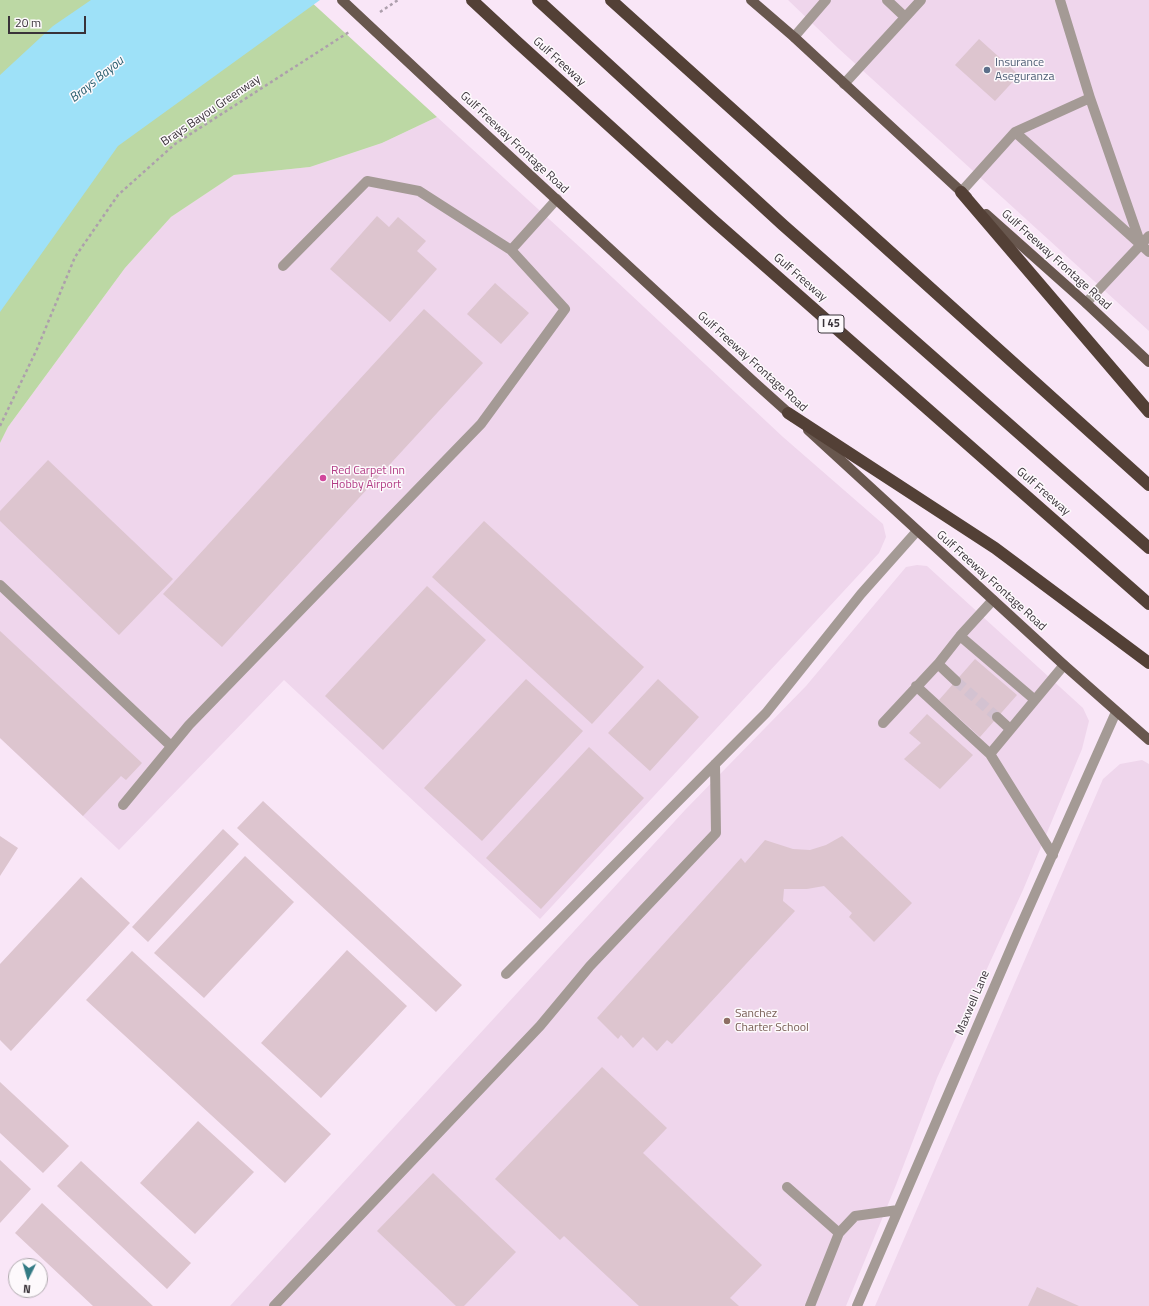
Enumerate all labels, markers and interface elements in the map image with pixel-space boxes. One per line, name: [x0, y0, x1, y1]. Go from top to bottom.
scale bar: [10, 8, 88, 34]
text: 20 m: [15, 13, 41, 32]
street label: Gulf Freeway: [530, 35, 588, 89]
water label: Brays Bayou: [67, 54, 127, 106]
place label: Insurance Aseguranza: [995, 56, 1054, 84]
marker: Insurance Aseguranza: [982, 65, 992, 75]
street label: Brays Bayou Greenway: [159, 72, 263, 150]
street label: Gulf Freeway Frontage Road: [457, 89, 571, 197]
street label: Gulf Freeway Frontage Road: [998, 207, 1114, 313]
street label: Gulf Freeway: [770, 251, 830, 305]
street label: Gulf Freeway Frontage Road: [694, 309, 810, 415]
road number: I 45: [818, 315, 844, 333]
place label: Red Carpet Inn Hobby Airport: [331, 464, 405, 492]
street label: Gulf Freeway: [1013, 465, 1073, 519]
marker: Red Carpet Inn Hobby Airport: [318, 473, 328, 483]
street label: Gulf Freeway Frontage Road: [933, 528, 1049, 634]
street label: Maxwell Lane: [953, 968, 993, 1038]
place label: Sanchez Charter School: [735, 1007, 809, 1035]
marker: Sanchez Charter School: [722, 1016, 732, 1026]
north arrow: [8, 1258, 48, 1298]
text: N: [23, 1281, 32, 1297]

